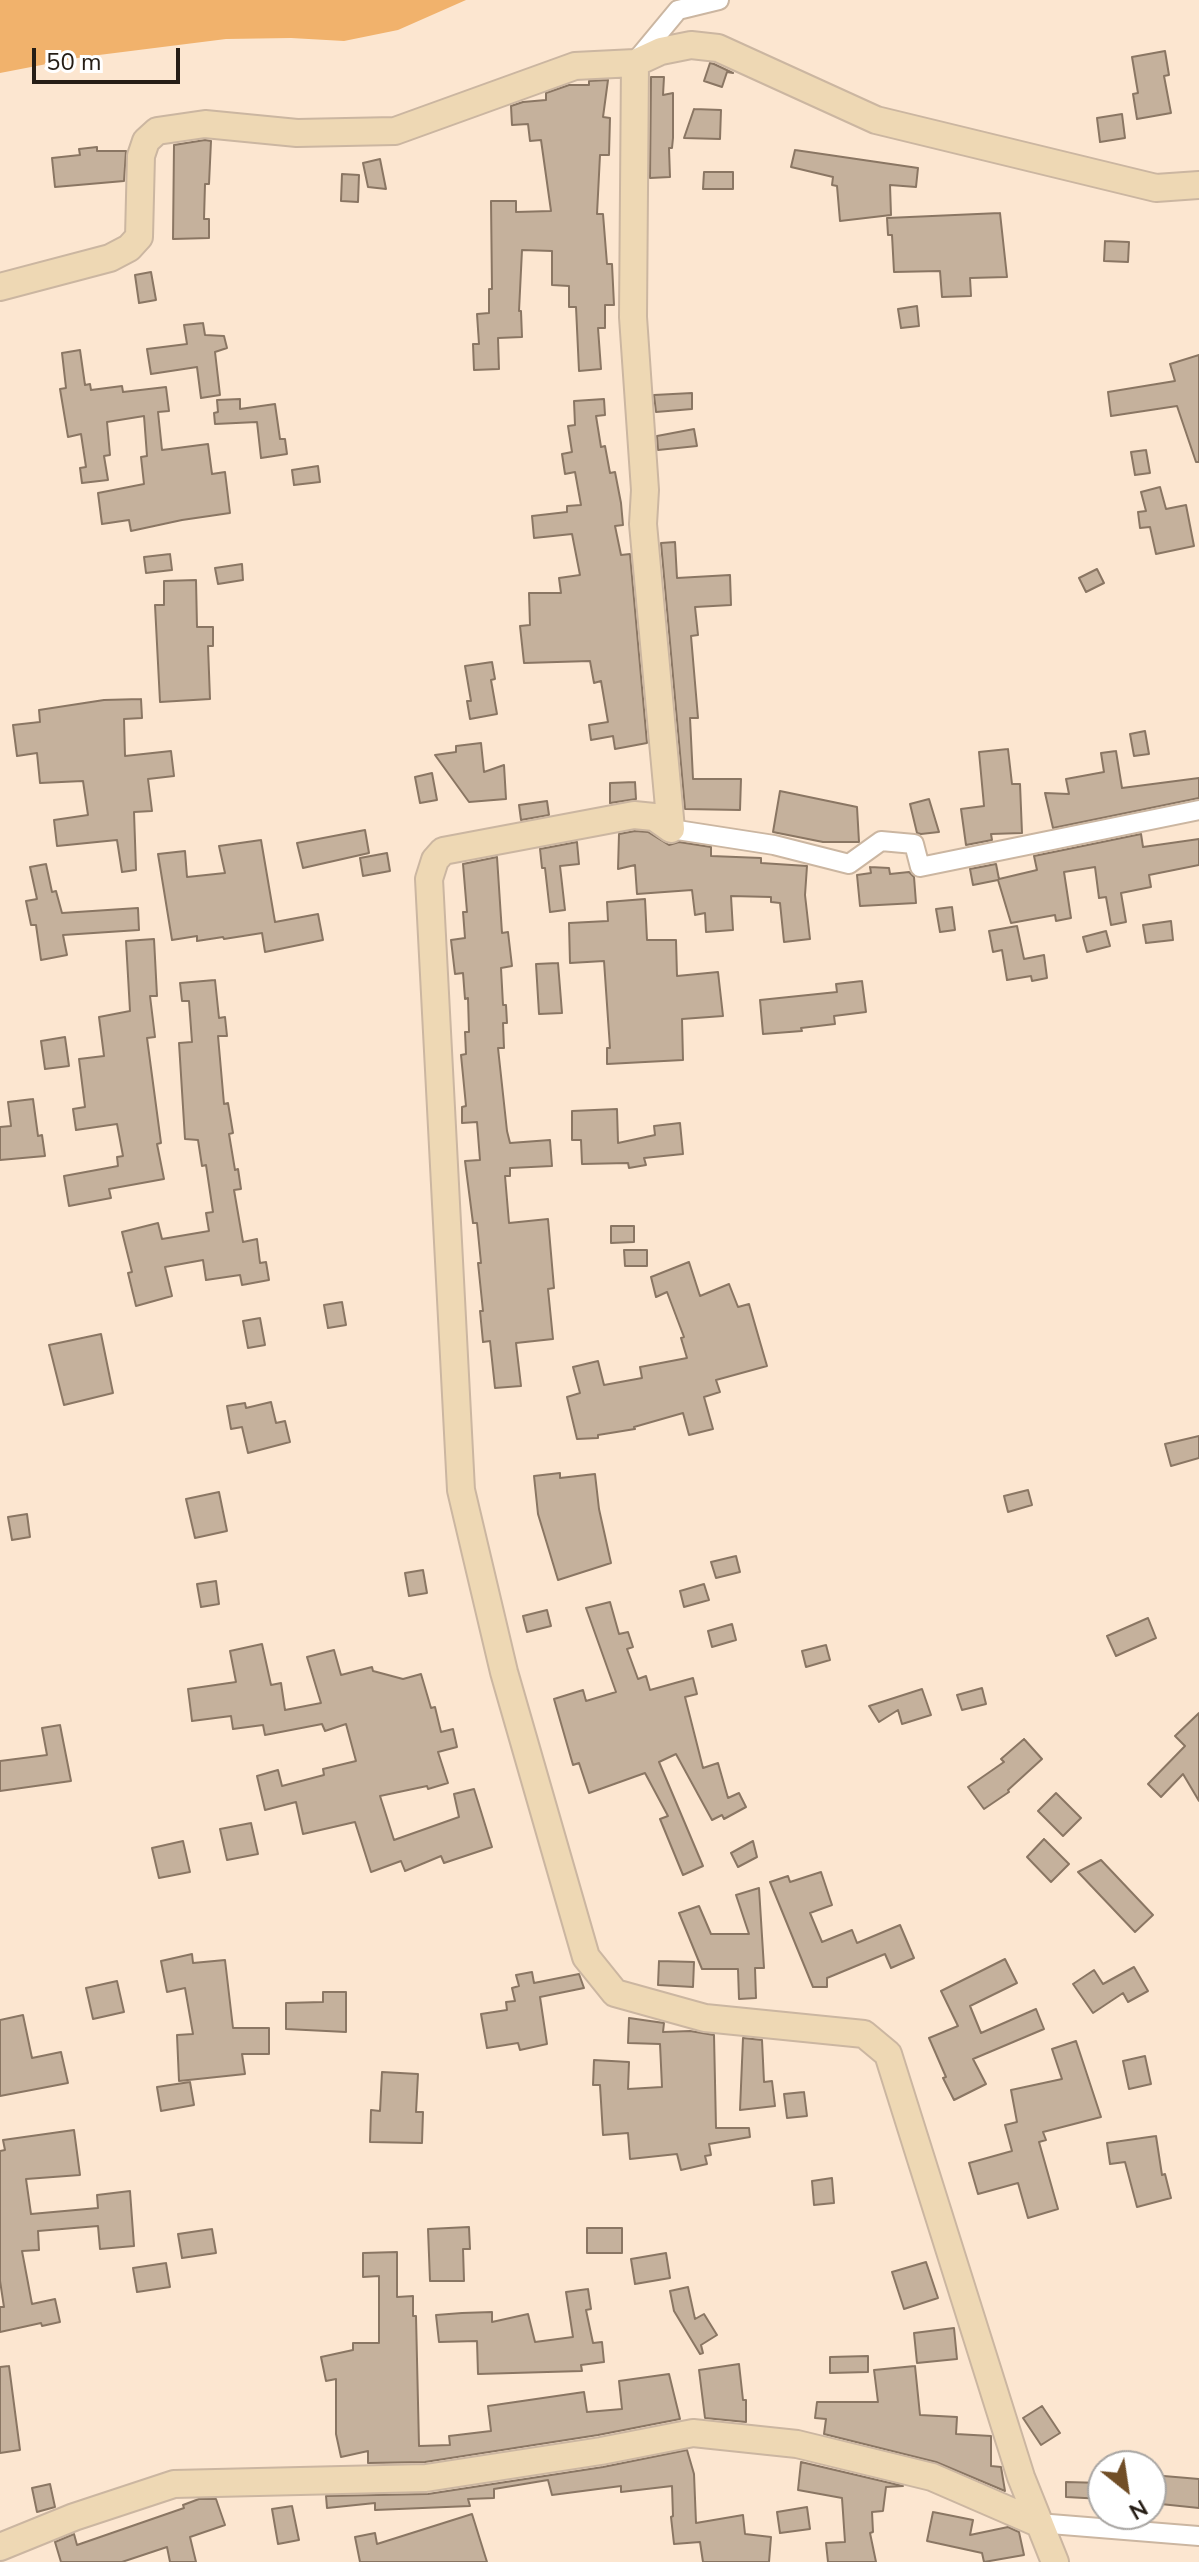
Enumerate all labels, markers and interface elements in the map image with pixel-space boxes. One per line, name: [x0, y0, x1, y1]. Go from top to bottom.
scale bar: [36, 32, 184, 82]
text: 50 m: [46, 46, 102, 78]
north arrow: [1087, 2450, 1167, 2530]
text: N: [1123, 2492, 1153, 2526]

